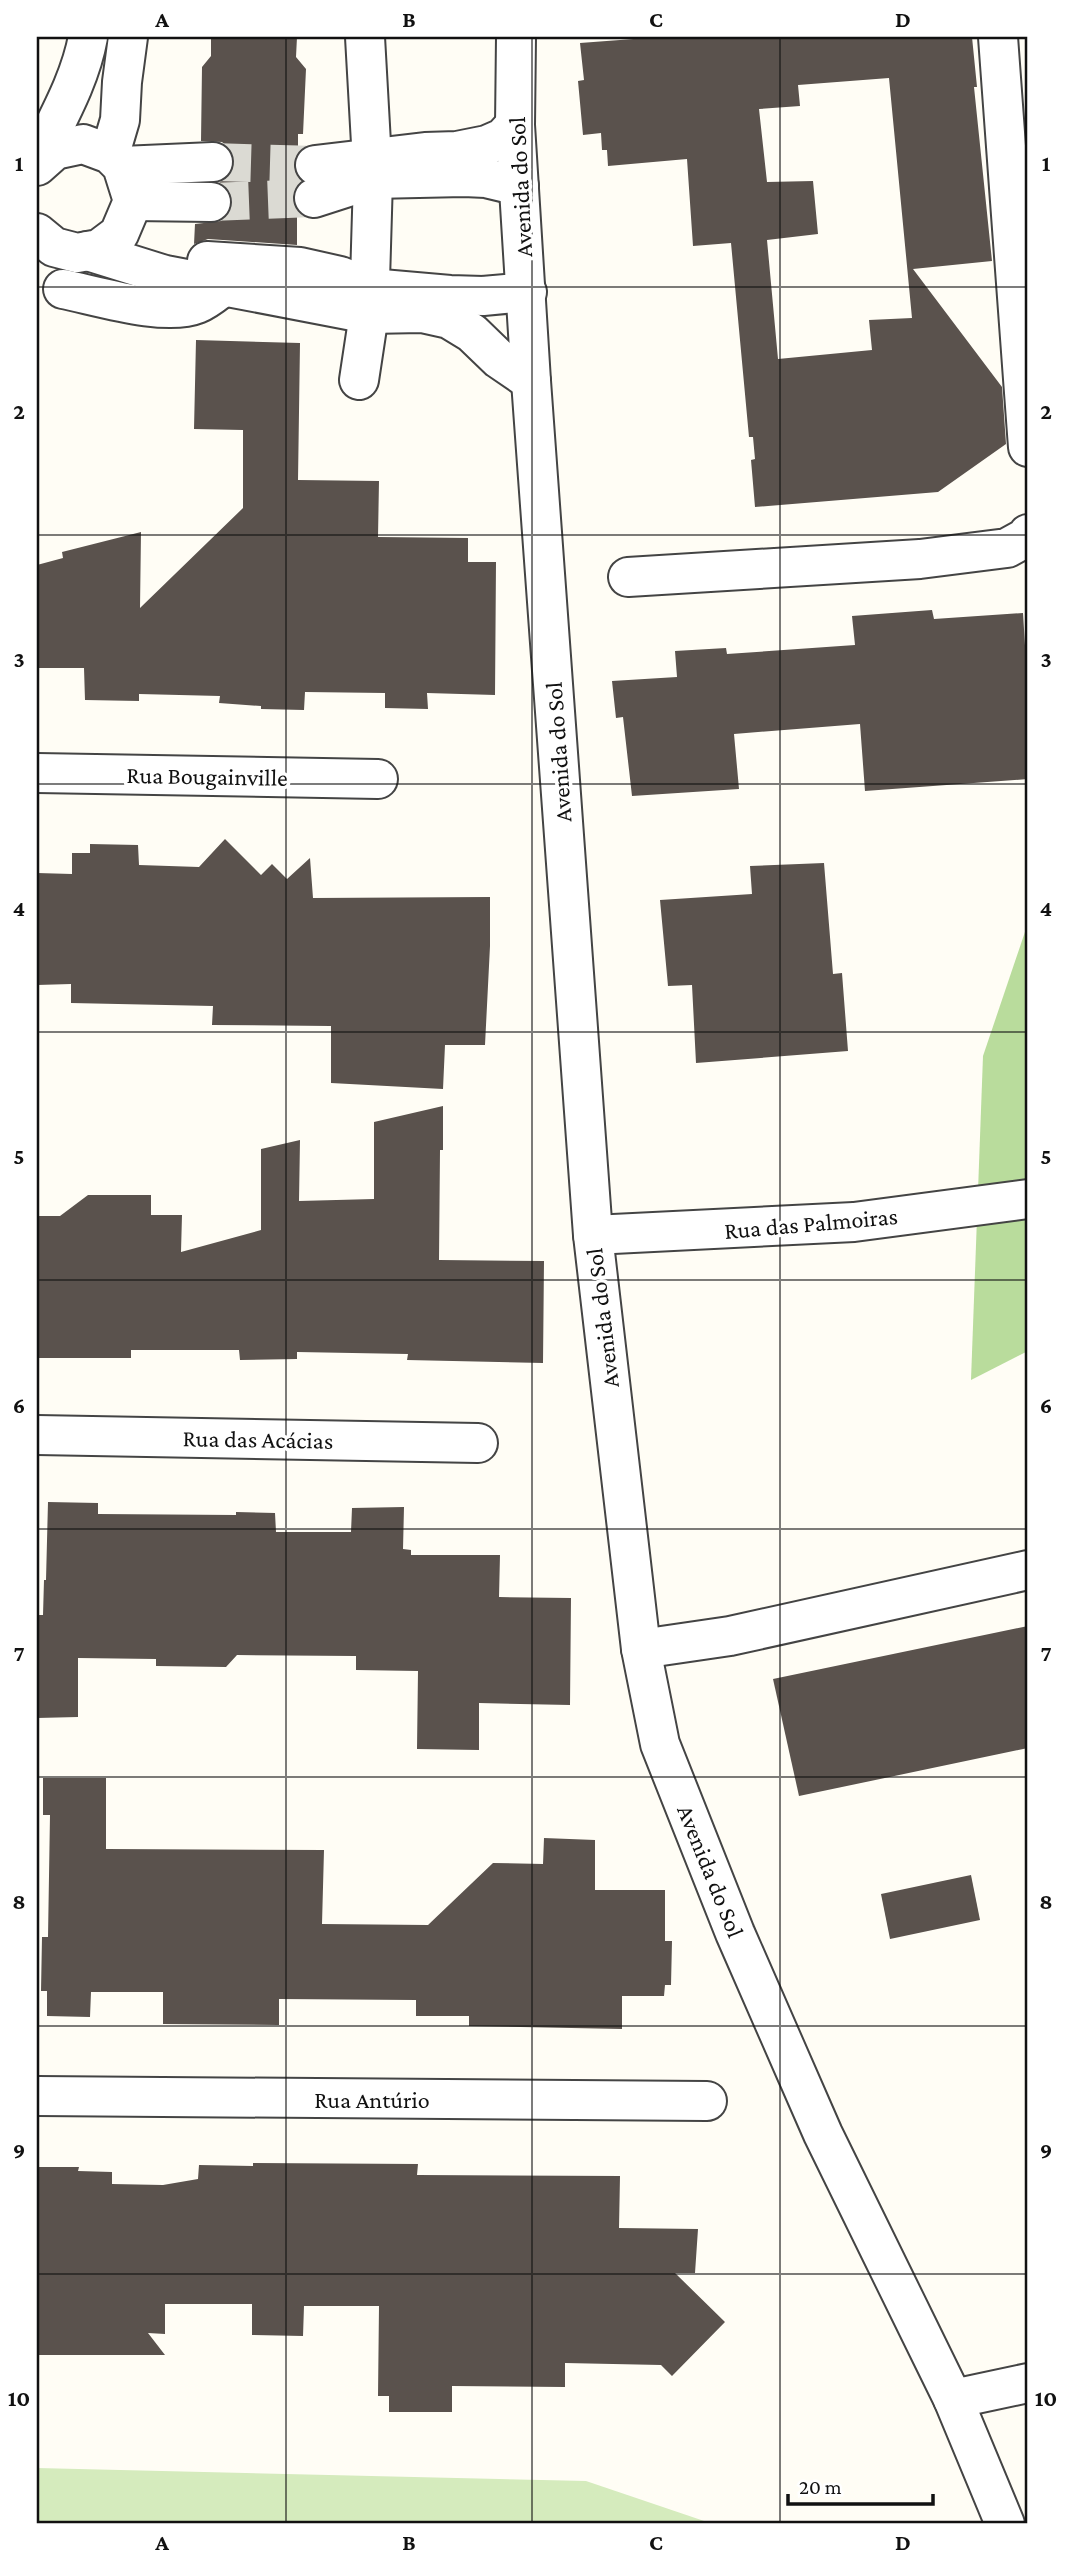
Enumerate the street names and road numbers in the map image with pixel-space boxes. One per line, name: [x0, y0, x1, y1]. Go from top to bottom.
street label: Avenida do Sol: [503, 116, 537, 258]
street label: Avenida do Sol: [540, 681, 576, 823]
street label: Rua Bougainville: [126, 761, 288, 791]
street label: Rua das Palmoiras: [723, 1202, 899, 1244]
street label: Avenida do Sol: [580, 1247, 624, 1389]
street label: Rua das Acácias: [183, 1424, 333, 1454]
street label: Avenida do Sol: [672, 1801, 750, 1941]
street label: Rua Antúrio: [314, 2086, 430, 2113]

